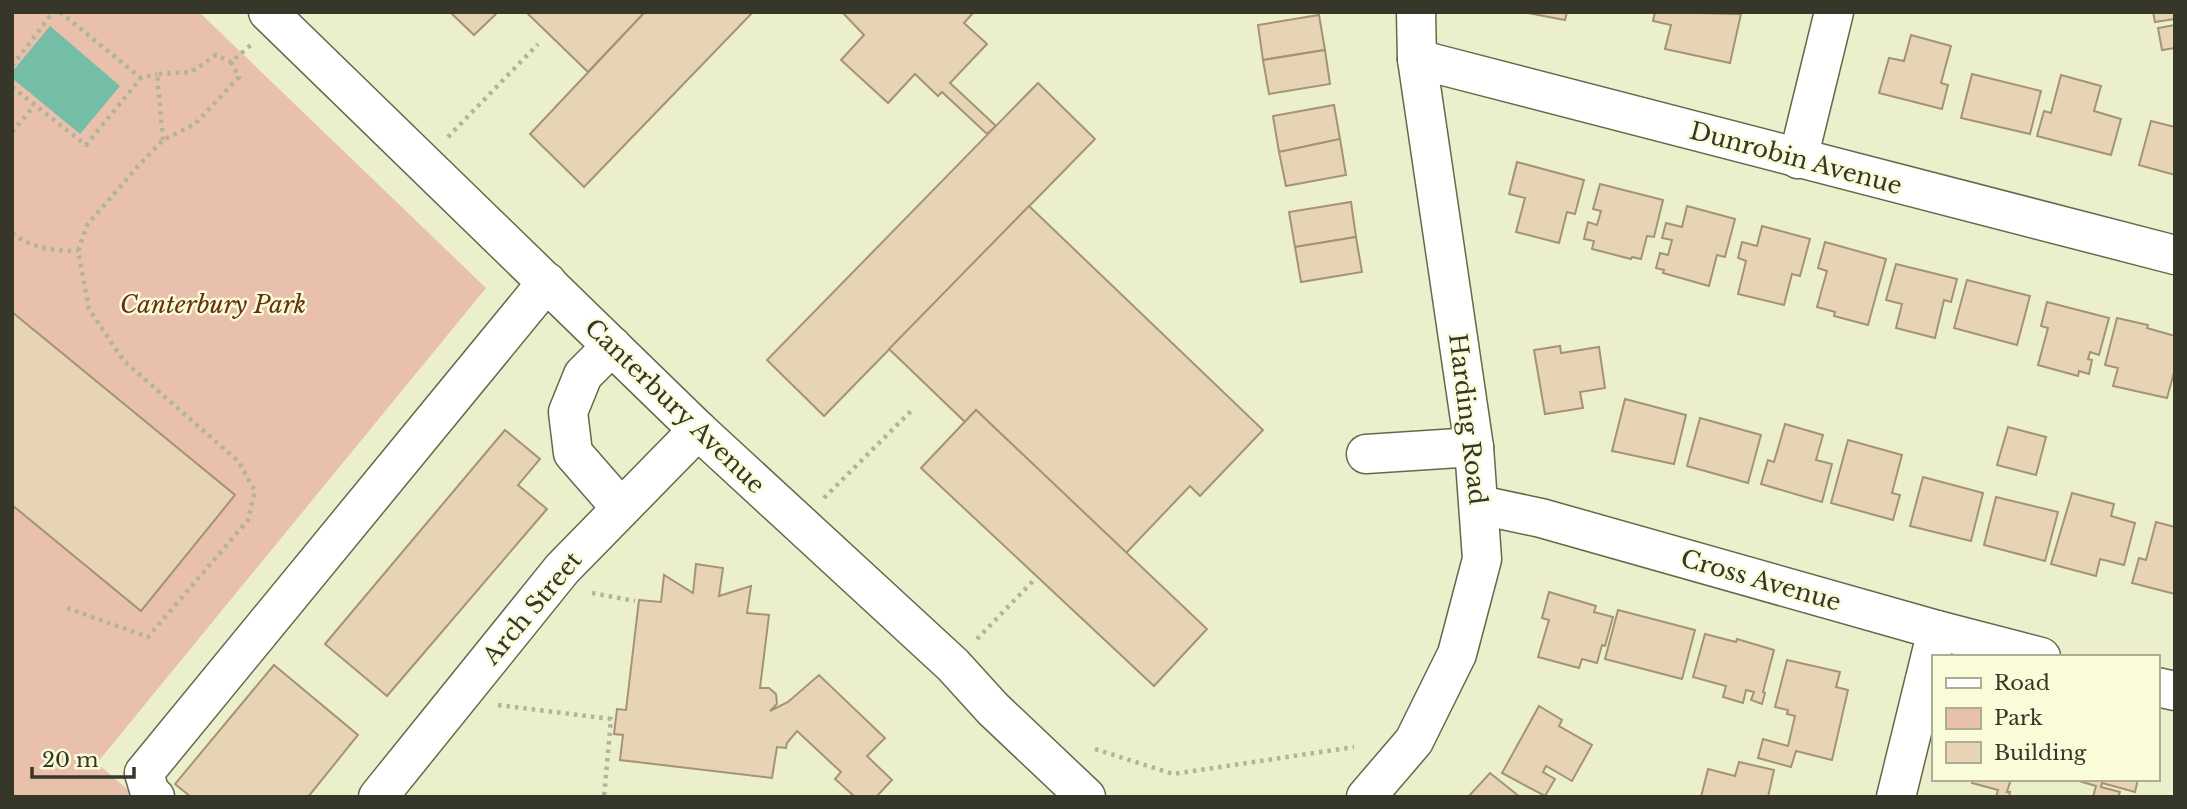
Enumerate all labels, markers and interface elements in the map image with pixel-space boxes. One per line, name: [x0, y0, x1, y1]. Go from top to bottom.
street label: Dunrobin Avenue: [1687, 116, 1905, 200]
park label: Canterbury Park: [120, 290, 306, 319]
street label: Canterbury Avenue: [579, 313, 771, 499]
street label: Harding Road: [1443, 332, 1493, 506]
street label: Cross Avenue: [1678, 543, 1844, 617]
street label: Arch Street: [476, 546, 588, 671]
legend: [1932, 655, 2159, 781]
text: Road: [1994, 670, 2050, 696]
text: Park: [1994, 705, 2043, 731]
scale bar: [32, 736, 133, 780]
text: Building: [1994, 740, 2087, 766]
text: 20 m: [42, 747, 99, 773]

